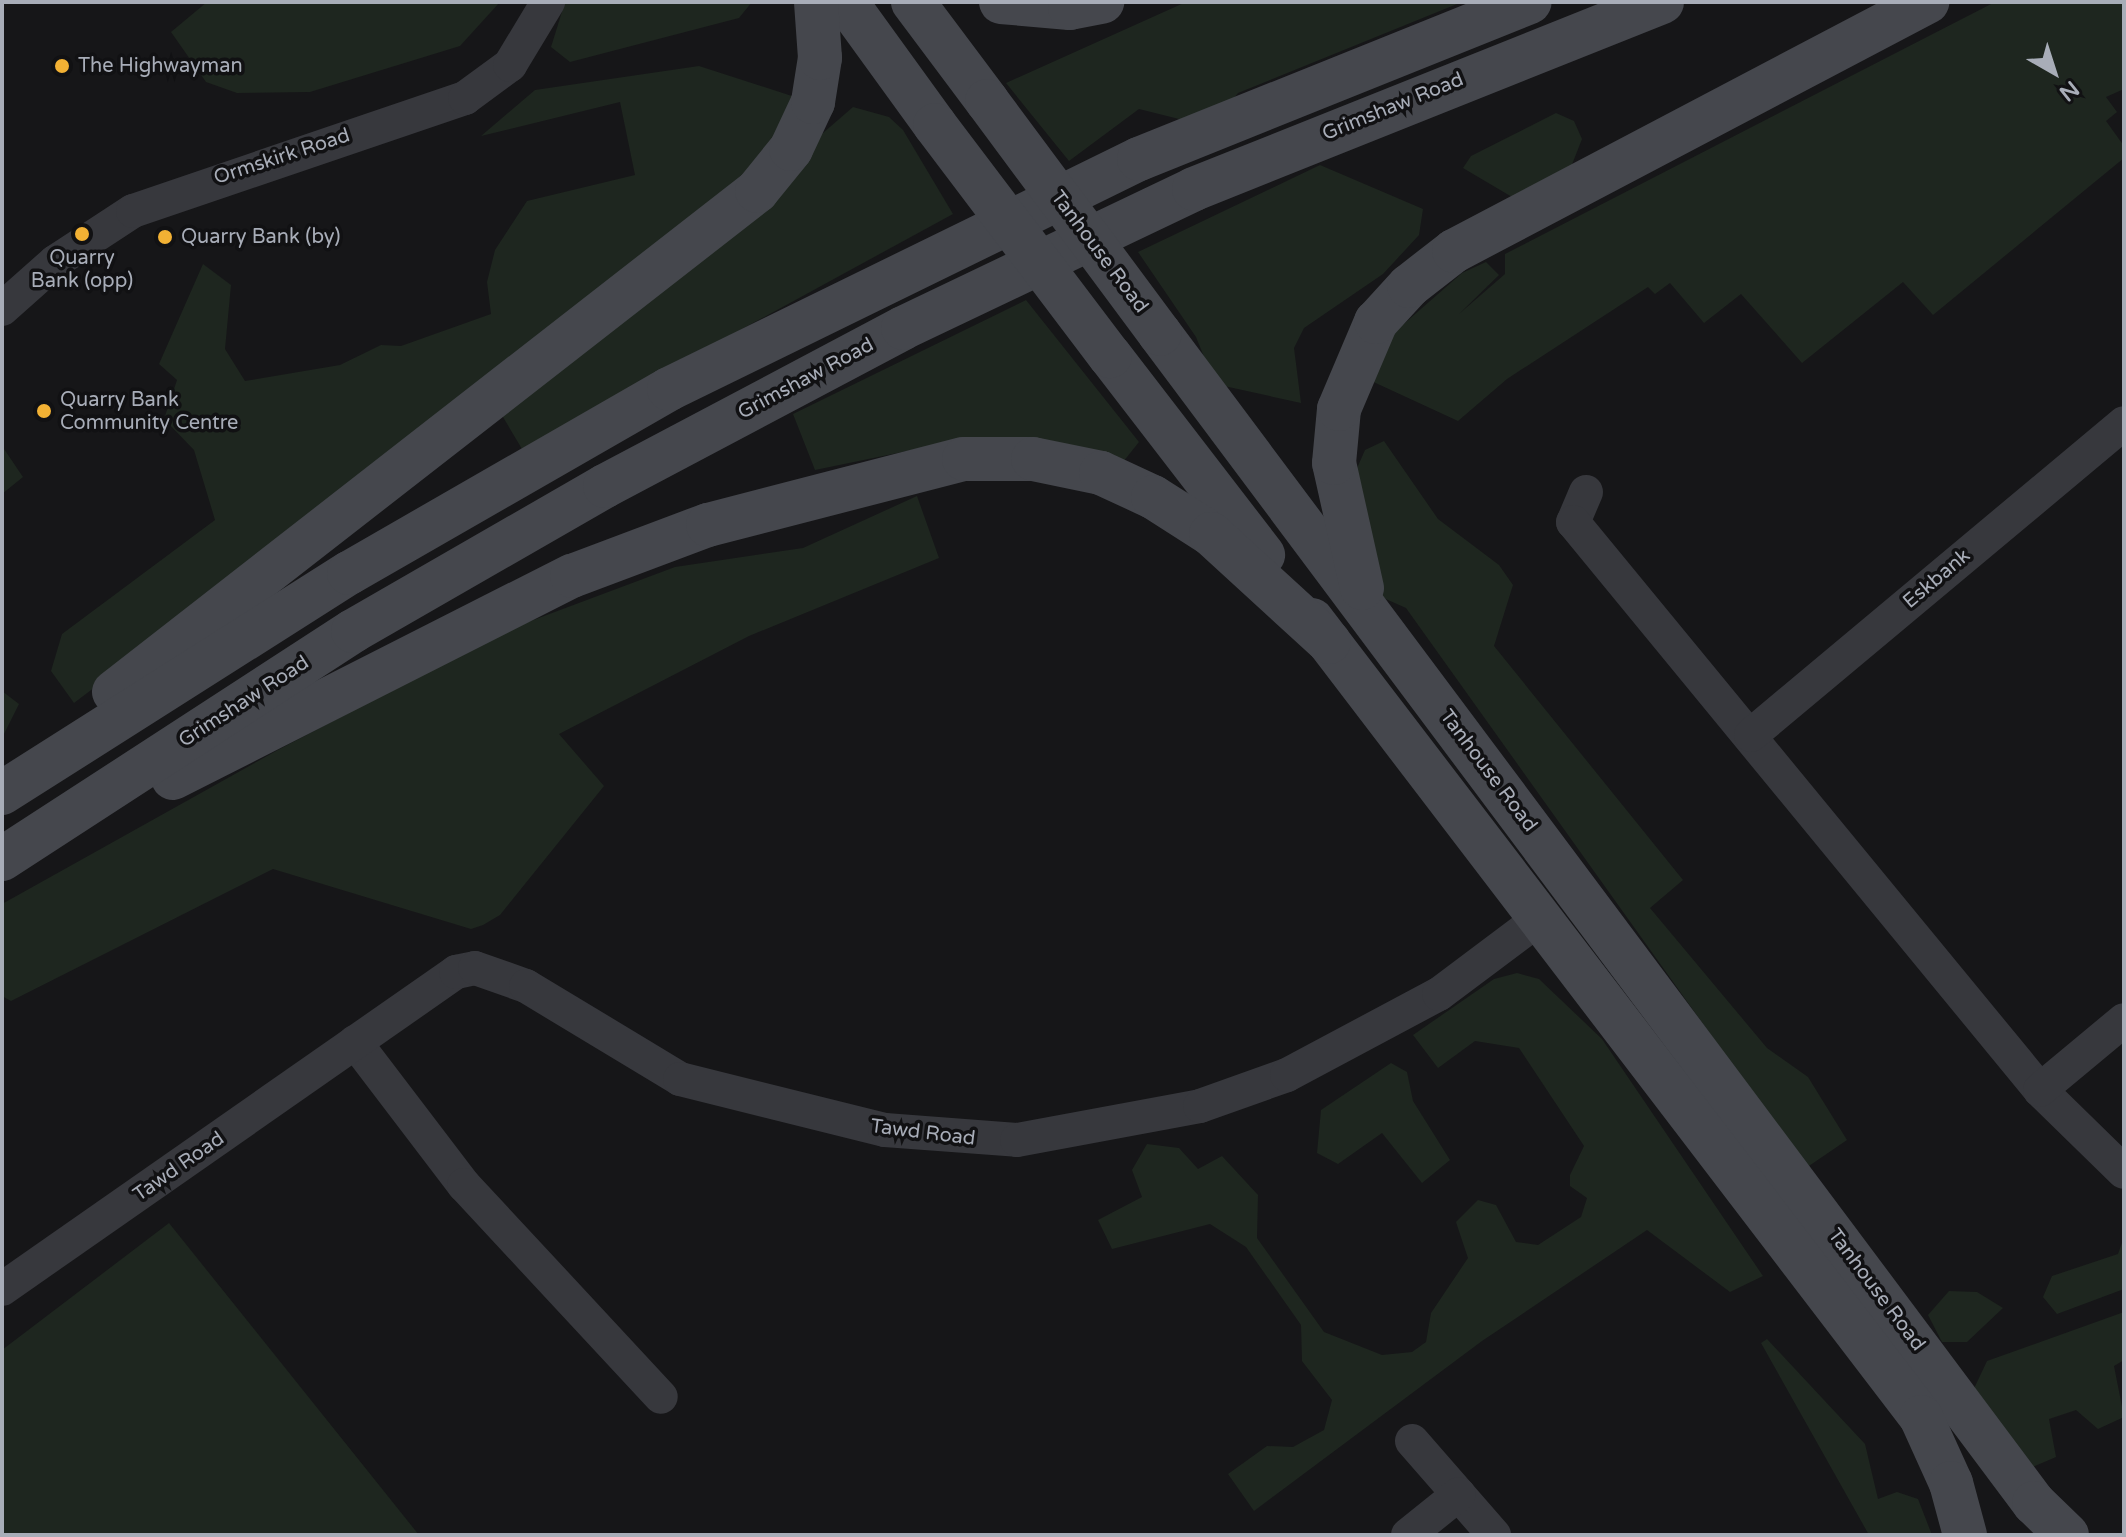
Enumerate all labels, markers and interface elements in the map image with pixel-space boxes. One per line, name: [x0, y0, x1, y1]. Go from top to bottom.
north arrow: [2014, 32, 2094, 112]
place label: The Highwayman: [78, 54, 243, 78]
marker: The Highwayman: [53, 57, 71, 75]
street label: Grimshaw Road: [1319, 68, 1467, 146]
text: N: [2054, 75, 2084, 106]
street label: Ormskirk Road: [211, 124, 353, 190]
street label: Tanhouse Road: [1045, 186, 1153, 318]
marker: Quarry Bank (opp): [73, 225, 91, 243]
place label: Quarry Bank (by): [181, 225, 340, 249]
marker: Quarry Bank (by): [156, 228, 174, 246]
place label: Quarry Bank (opp): [31, 246, 133, 293]
street label: Grimshaw Road: [734, 333, 878, 425]
place label: Quarry Bank Community Centre: [60, 388, 238, 435]
marker: Quarry Bank Community Centre: [35, 402, 53, 420]
street label: Eskbank: [1899, 544, 1975, 614]
street label: Grimshaw Road: [174, 651, 314, 753]
street label: Tanhouse Road: [1434, 705, 1542, 837]
street label: Tawd Road: [869, 1115, 977, 1151]
street label: Tawd Road: [129, 1127, 229, 1207]
street label: Tanhouse Road: [1822, 1224, 1930, 1356]

